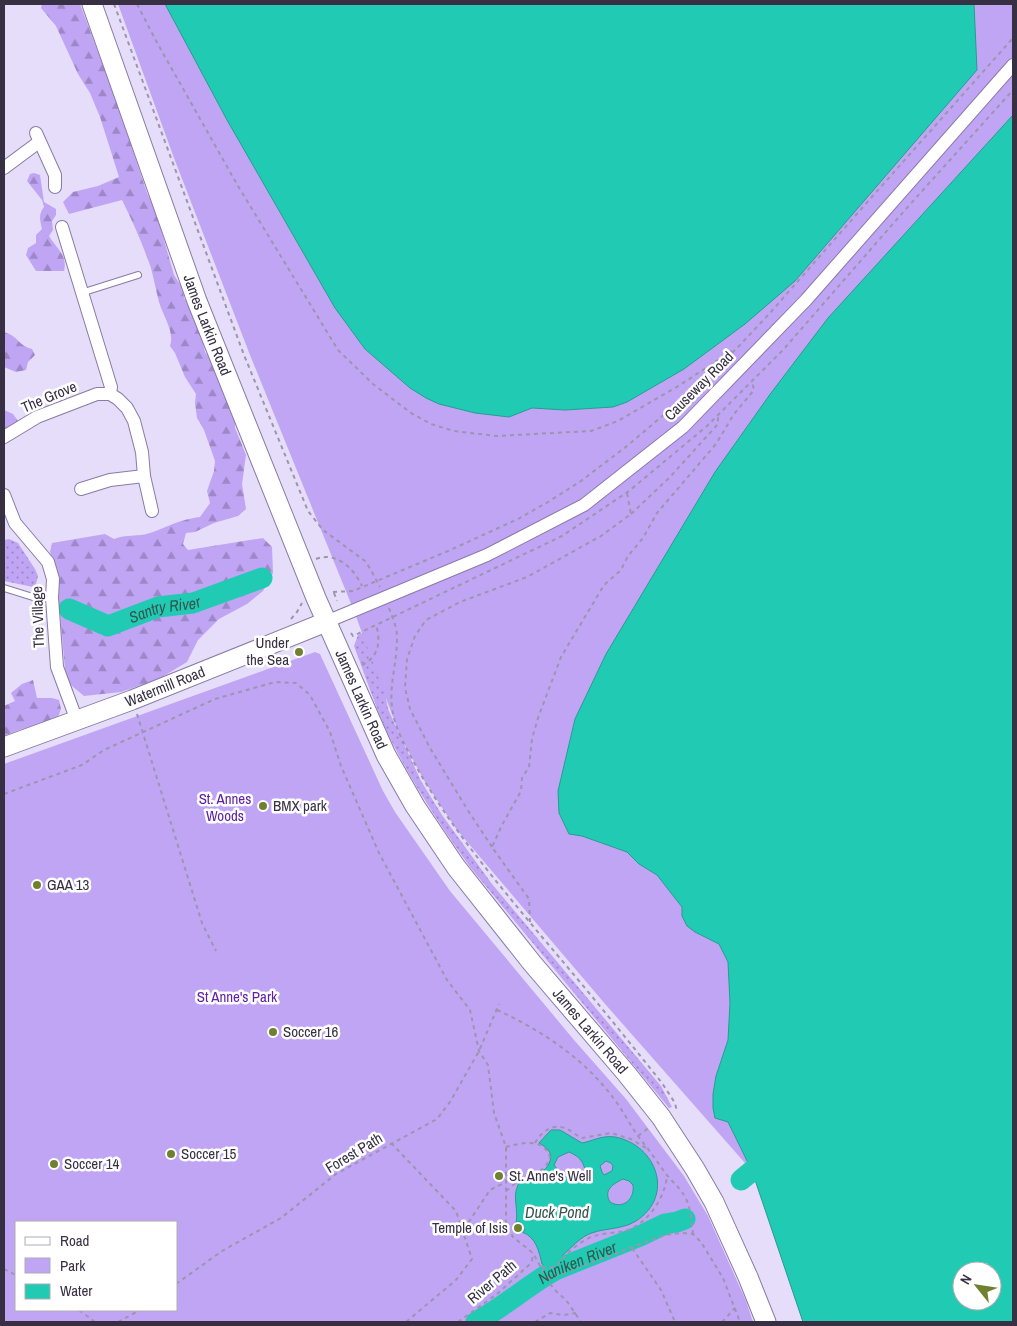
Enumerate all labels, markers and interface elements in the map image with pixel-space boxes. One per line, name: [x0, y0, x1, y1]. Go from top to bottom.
street label: James Larkin Road: [178, 272, 237, 378]
street label: Causeway Road: [659, 346, 738, 425]
street label: The Grove: [18, 375, 80, 418]
street label: The Village: [26, 586, 49, 648]
water label: Santry River: [126, 590, 204, 628]
place label: Under the Sea: [247, 632, 289, 670]
marker: Under the Sea: [293, 646, 305, 658]
street label: James Larkin Road: [330, 646, 393, 752]
street label: Watermill Road: [122, 661, 208, 712]
park label: St. Annes Woods: [199, 788, 251, 826]
place label: BMX park: [273, 795, 328, 816]
marker: BMX park: [257, 800, 269, 812]
place label: GAA 13: [47, 874, 90, 895]
marker: GAA 13: [31, 879, 43, 891]
street label: James Larkin Road: [548, 983, 633, 1078]
park label: St Anne's Park: [197, 986, 278, 1007]
place label: Soccer 16: [283, 1021, 339, 1042]
marker: Soccer 16: [267, 1026, 279, 1038]
street label: Forest Path: [321, 1127, 386, 1178]
place label: Soccer 15: [181, 1143, 237, 1164]
marker: Soccer 15: [165, 1148, 177, 1160]
place label: Soccer 14: [64, 1153, 120, 1174]
marker: Soccer 14: [48, 1158, 60, 1170]
place label: St. Anne's Well: [509, 1165, 591, 1186]
marker: St. Anne's Well: [493, 1170, 505, 1182]
water label: Duck Pond: [525, 1201, 590, 1223]
place label: Temple of Isis: [432, 1217, 508, 1238]
legend: [15, 1221, 178, 1311]
marker: Temple of Isis: [512, 1222, 524, 1234]
text: Road: [60, 1230, 89, 1251]
water label: Naniken River: [533, 1235, 620, 1289]
text: Park: [60, 1255, 86, 1276]
street label: River Path: [463, 1255, 521, 1308]
north arrow: [952, 1261, 1002, 1311]
text: N: [956, 1271, 976, 1288]
text: Water: [60, 1280, 92, 1301]

